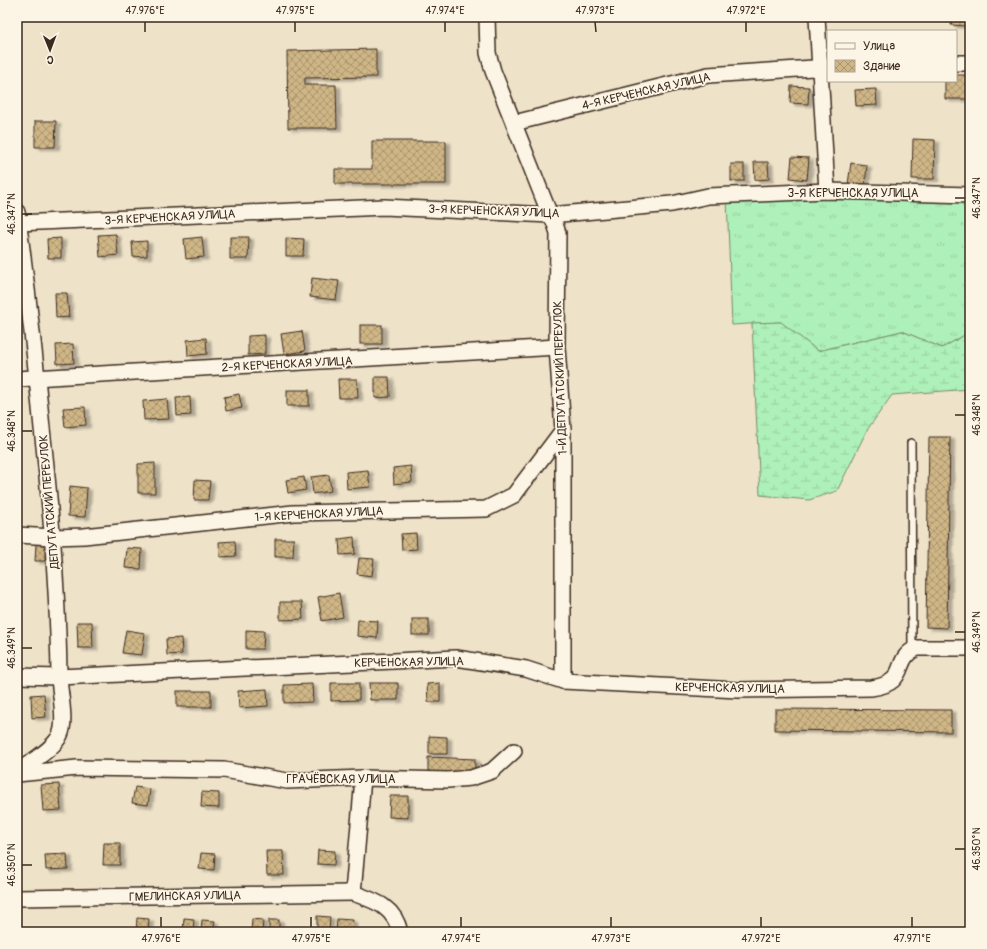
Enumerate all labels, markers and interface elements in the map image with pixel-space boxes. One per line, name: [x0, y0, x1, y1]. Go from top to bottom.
text: 47.976°E: [125, 5, 165, 17]
text: 47.975°E: [276, 5, 314, 17]
text: 47.974°E: [425, 5, 465, 17]
text: 47.973°E: [576, 5, 614, 17]
text: 47.972°E: [727, 5, 765, 17]
north arrow: [30, 30, 70, 70]
legend: [827, 30, 957, 82]
text: Улица: [863, 39, 895, 54]
text: С: [46, 53, 54, 66]
text: Здание: [863, 59, 900, 74]
street label: 4-Я КЕРЧЕНСКАЯ УЛИЦА: [580, 69, 712, 114]
text: 46.347°N: [971, 177, 983, 219]
street label: 3-Я КЕРЧЕНСКАЯ УЛИЦА: [787, 186, 919, 201]
text: 46.347°N: [6, 193, 18, 235]
street label: 3-Я КЕРЧЕНСКАЯ УЛИЦА: [428, 202, 560, 221]
street label: 3-Я КЕРЧЕНСКАЯ УЛИЦА: [104, 207, 236, 228]
street label: 1-Й ДЕПУТАТСКИЙ ПЕРЕУЛОК: [550, 300, 571, 455]
street label: 2-Я КЕРЧЕНСКАЯ УЛИЦА: [221, 354, 353, 375]
text: 46.348°N: [971, 394, 983, 436]
text: 46.348°N: [6, 410, 18, 452]
street label: ДЕПУТАТСКИЙ ПЕРЕУЛОК: [36, 434, 63, 571]
street label: 1-Я КЕРЧЕНСКАЯ УЛИЦА: [254, 504, 384, 525]
text: 46.349°N: [971, 611, 983, 653]
text: 46.349°N: [6, 627, 18, 669]
street label: КЕРЧЕНСКАЯ УЛИЦА: [354, 654, 464, 671]
street label: КЕРЧЕНСКАЯ УЛИЦА: [675, 680, 785, 697]
street label: ГРАЧЁВСКАЯ УЛИЦА: [286, 771, 396, 787]
text: 46.350°N: [971, 827, 983, 870]
text: 46.350°N: [6, 843, 18, 886]
street label: ГМЕЛИНСКАЯ УЛИЦА: [129, 888, 241, 905]
text: 47.976°E: [141, 933, 181, 945]
text: 47.975°E: [292, 933, 330, 945]
text: 47.974°E: [441, 933, 481, 945]
text: 47.973°E: [592, 933, 630, 945]
text: 47.972°E: [742, 933, 780, 945]
text: 47.971°E: [893, 933, 931, 945]

